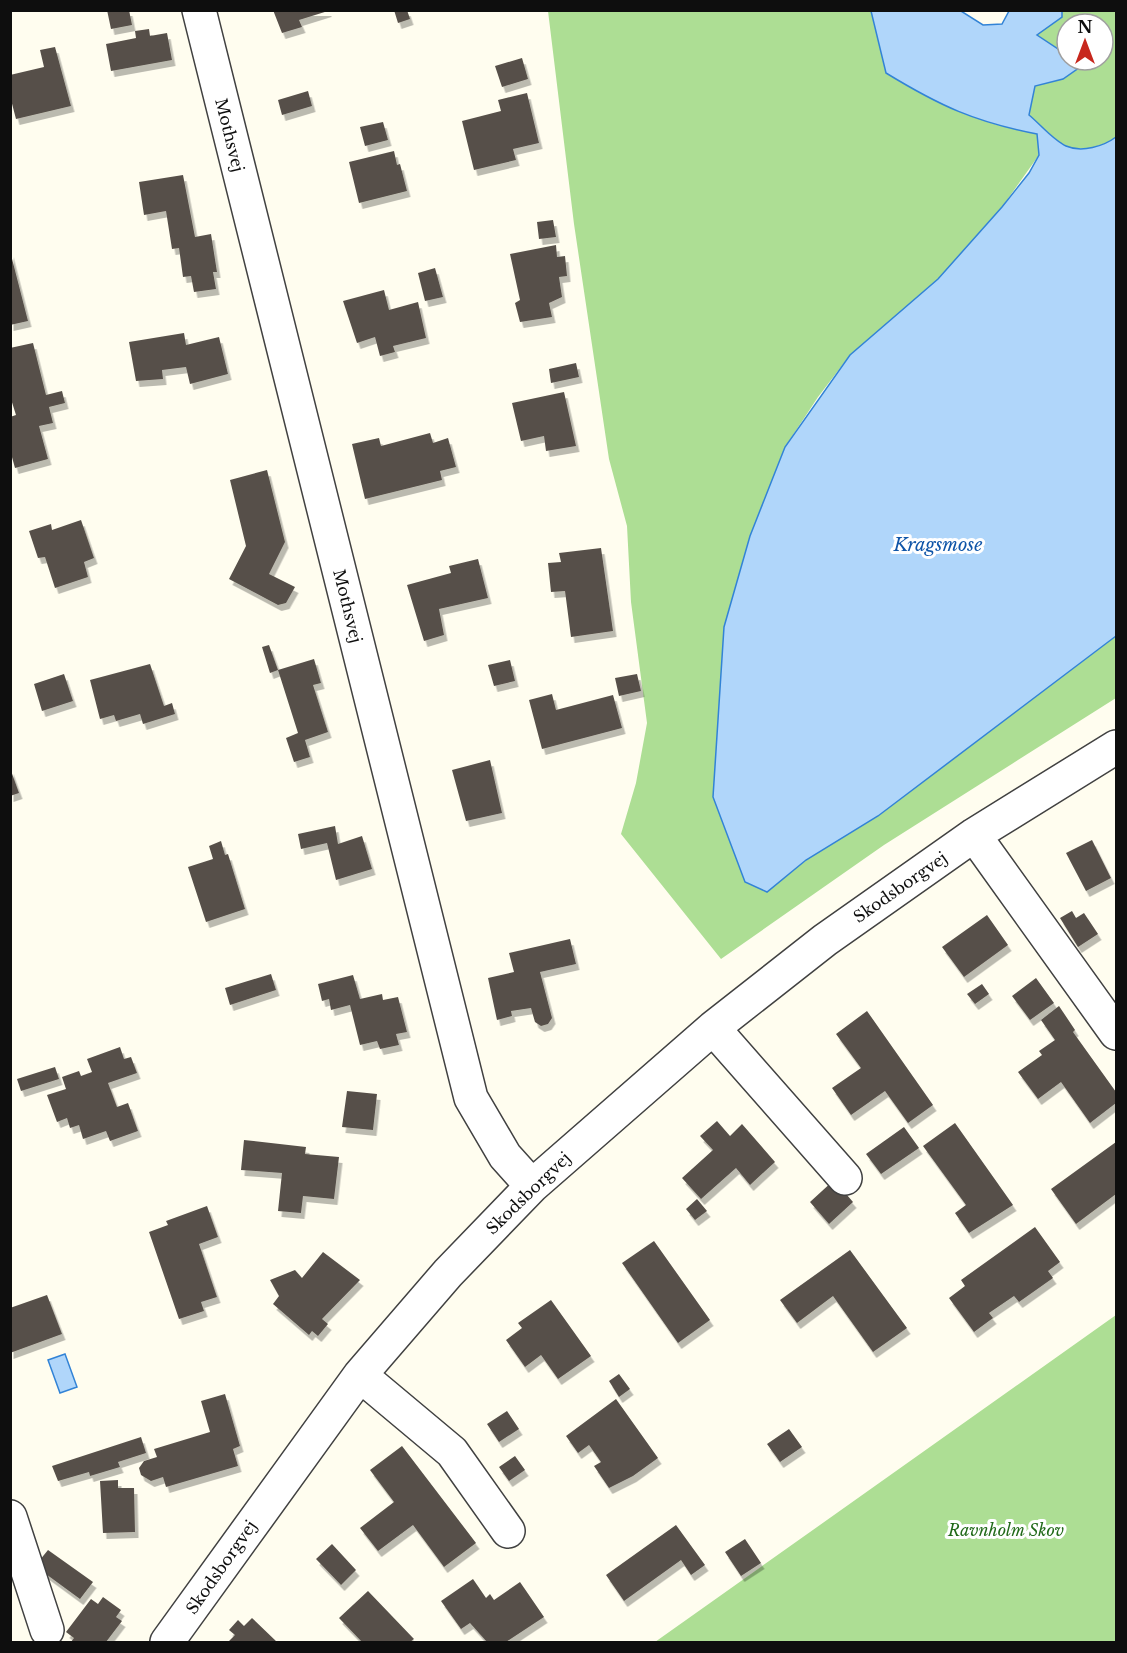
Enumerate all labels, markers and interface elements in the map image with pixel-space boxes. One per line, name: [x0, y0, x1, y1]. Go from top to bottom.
north arrow: [1055, 12, 1115, 72]
text: N: [1077, 17, 1093, 37]
street label: Mothsvej: [211, 96, 249, 174]
water label: Kragsmose: [893, 534, 982, 556]
street label: Mothsvej: [329, 567, 367, 645]
street label: Skodsborgvej: [849, 847, 951, 927]
street label: Skodsborgvej: [482, 1148, 574, 1238]
street label: Skodsborgvej: [181, 1516, 261, 1618]
park label: Ravnholm Skov: [947, 1520, 1064, 1540]

